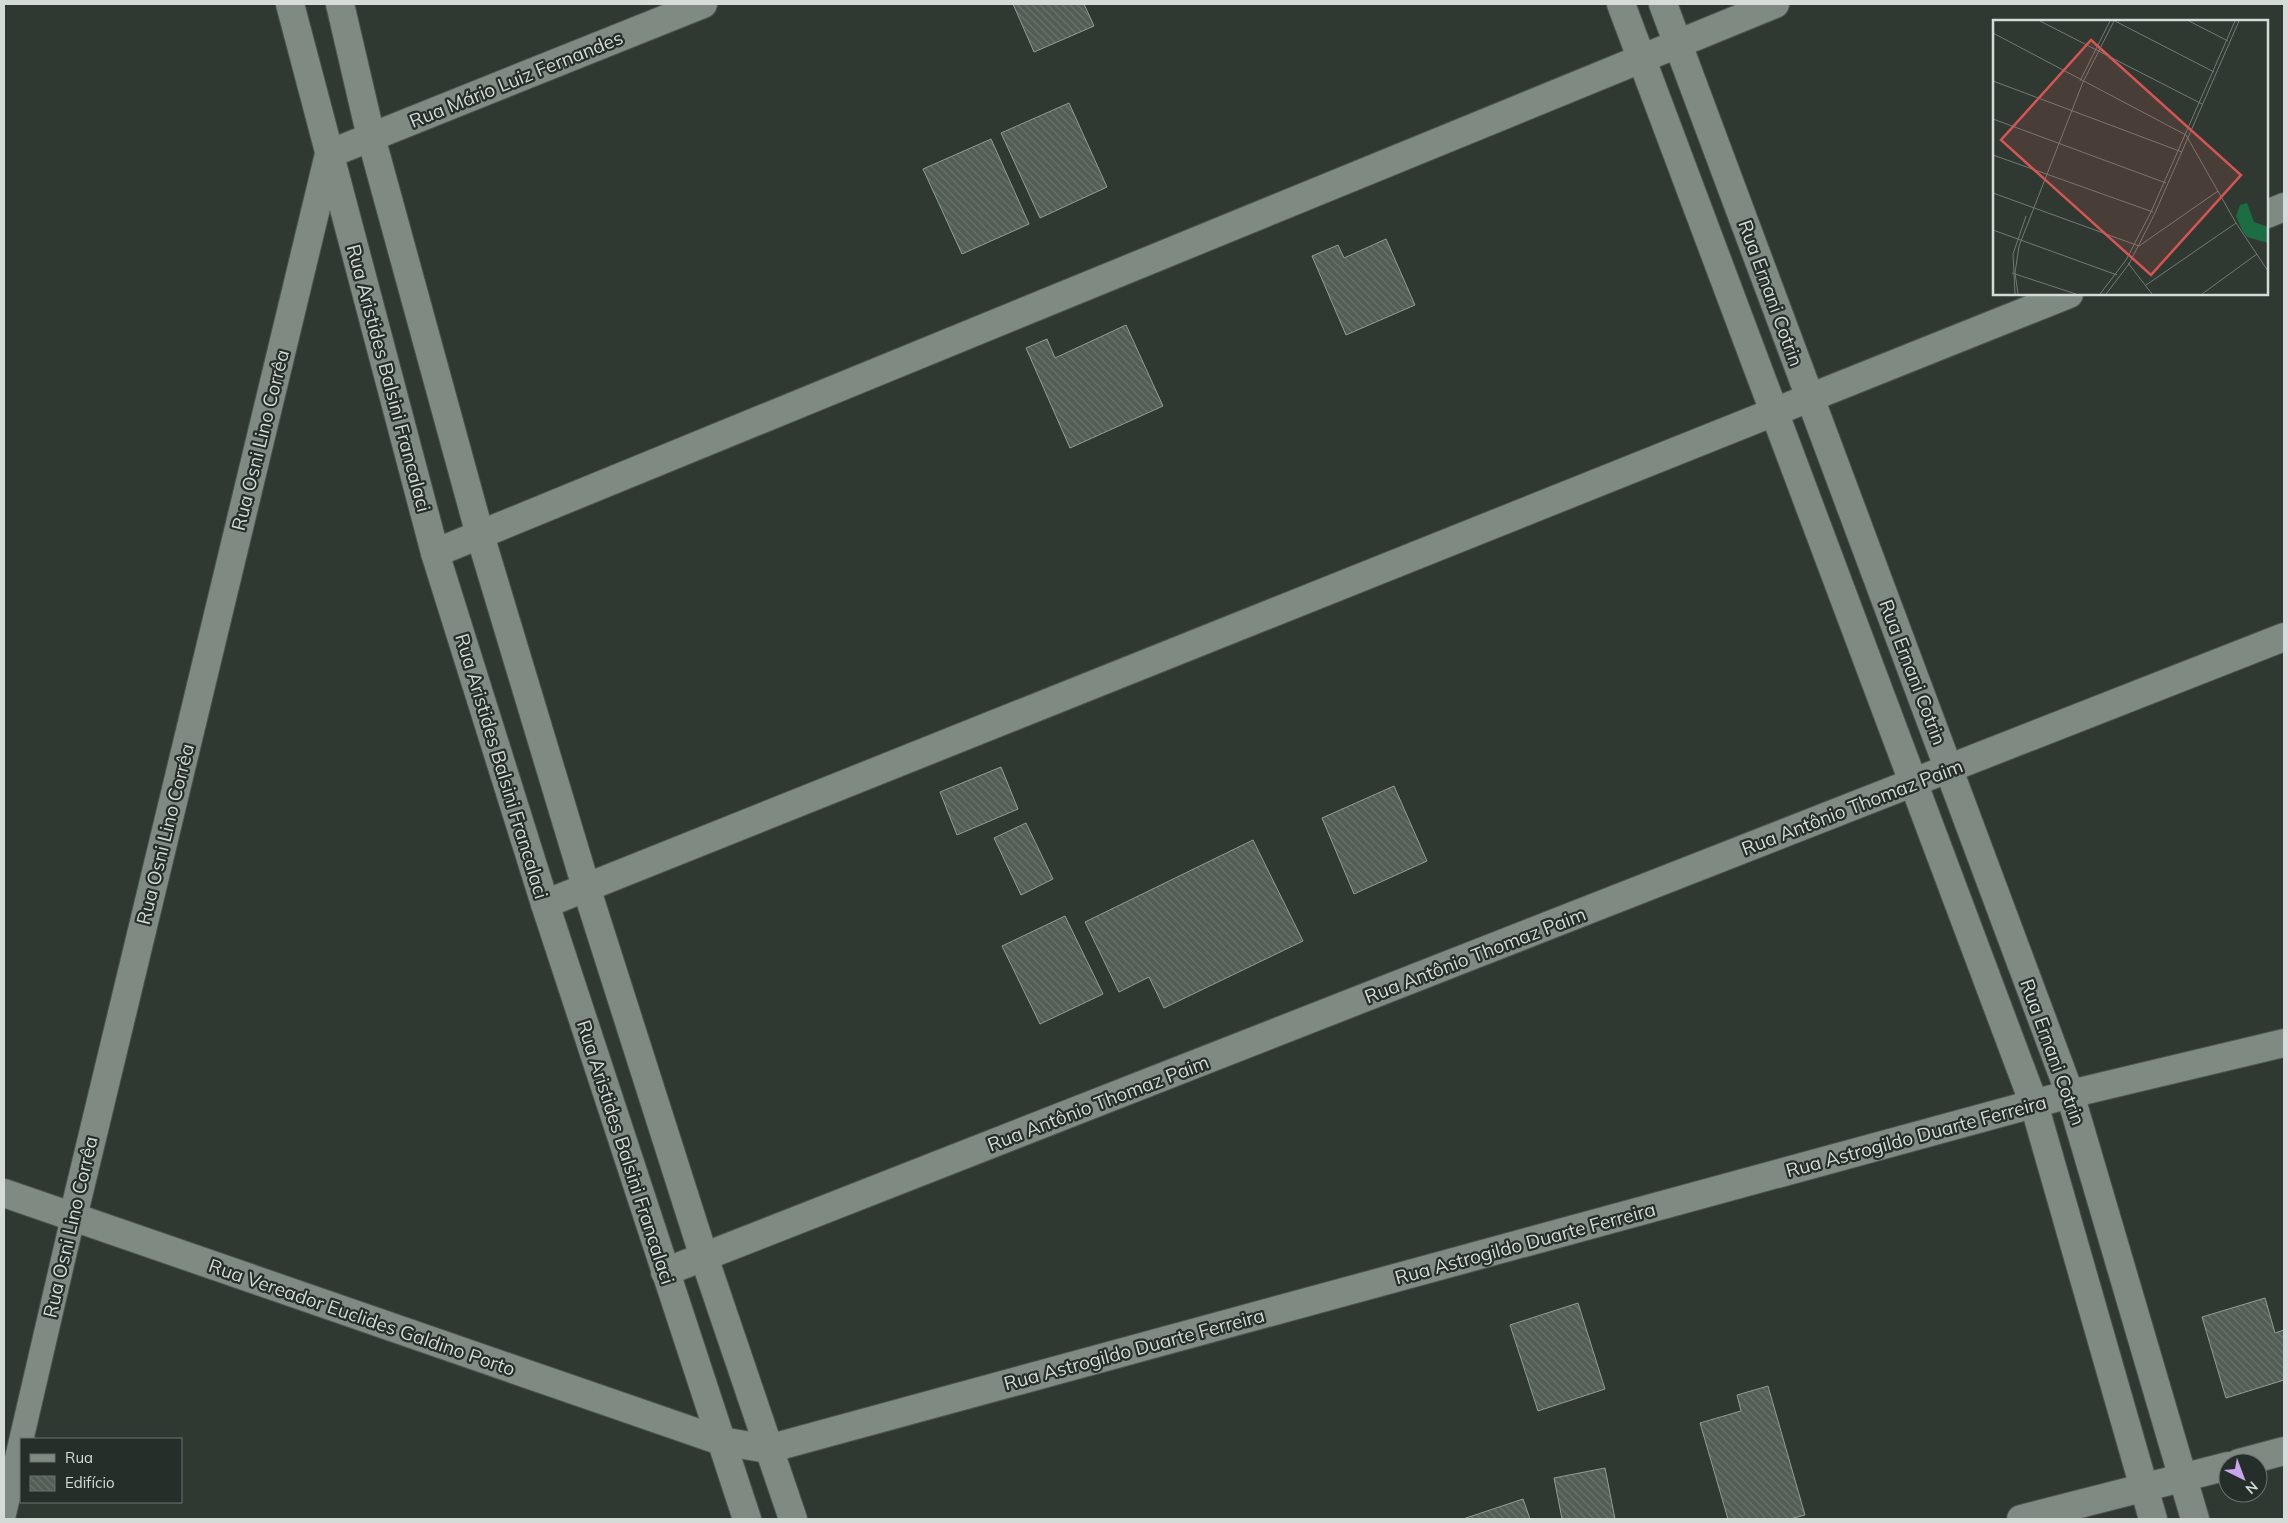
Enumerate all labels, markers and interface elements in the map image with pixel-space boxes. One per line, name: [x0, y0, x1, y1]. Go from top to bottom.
inset map: [1993, 20, 2268, 295]
street label: Rua Mário Luiz Fernandes: [406, 25, 626, 133]
street label: Rua Ernani Cotrin: [1733, 217, 1809, 369]
street label: Rua Aristides Balsini Francalaci: [342, 241, 436, 515]
street label: Rua Osni Lino Corrêa: [226, 347, 294, 533]
street label: Rua Ernani Cotrin: [1874, 596, 1952, 748]
street label: Rua Aristides Balsini Francalaci: [450, 630, 554, 902]
street label: Rua Osni Lino Corrêa: [131, 741, 199, 927]
street label: Rua Antônio Thomaz Paim: [1738, 754, 1966, 860]
street label: Rua Antônio Thomaz Paim: [1361, 902, 1589, 1008]
street label: Rua Ernani Cotrin: [2015, 976, 2091, 1128]
street label: Rua Aristides Balsini Francalaci: [572, 1017, 680, 1287]
street label: Rua Antônio Thomaz Paim: [984, 1050, 1212, 1156]
street label: Rua Astrogildo Duarte Ferreira: [1783, 1090, 2049, 1182]
street label: Rua Osni Lino Corrêa: [37, 1134, 103, 1320]
street label: Rua Astrogildo Duarte Ferreira: [1392, 1197, 1658, 1289]
street label: Rua Vereador Euclides Galdino Porto: [206, 1253, 518, 1381]
street label: Rua Astrogildo Duarte Ferreira: [1001, 1303, 1267, 1395]
legend: [20, 1438, 182, 1503]
text: Rua: [65, 1448, 93, 1467]
north arrow: [2218, 1453, 2268, 1503]
text: Edifício: [65, 1473, 115, 1492]
text: N: [2242, 1477, 2262, 1498]

